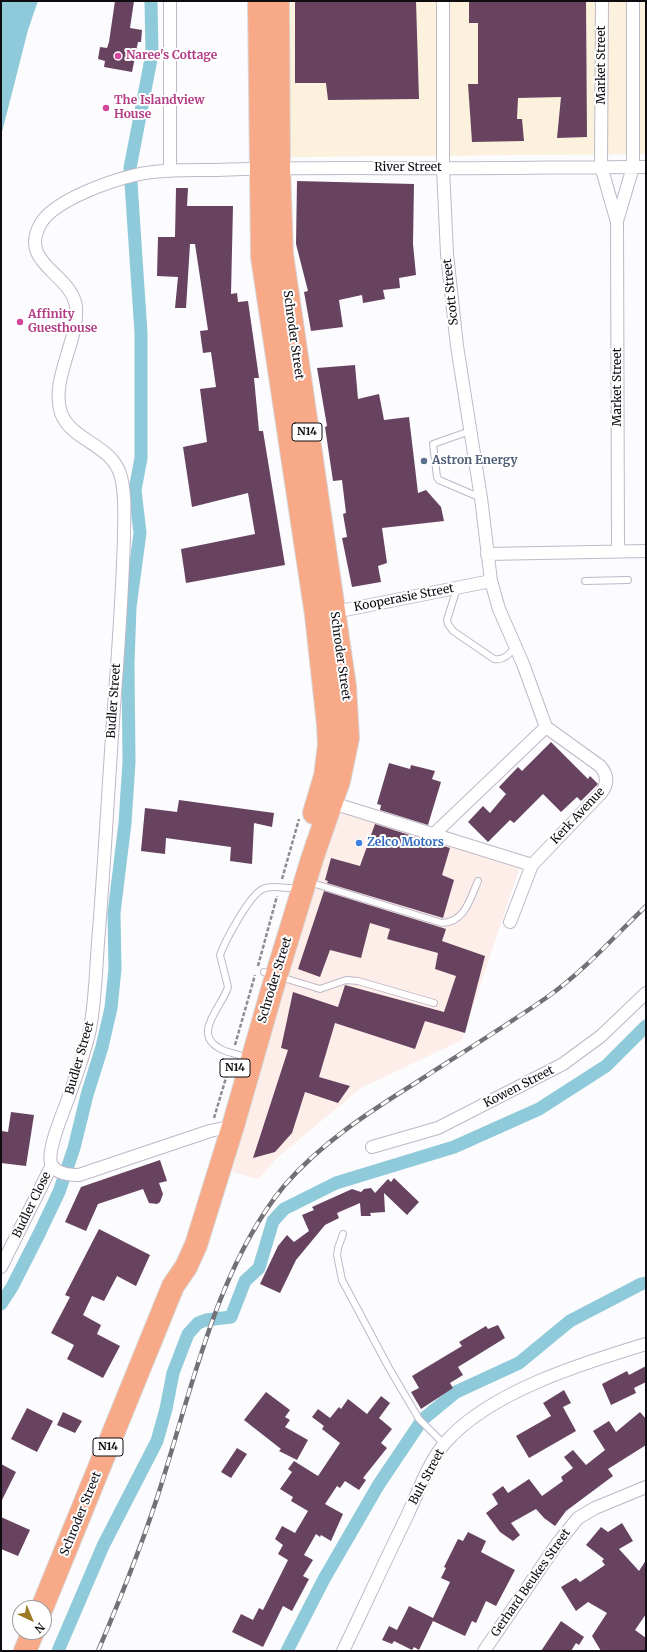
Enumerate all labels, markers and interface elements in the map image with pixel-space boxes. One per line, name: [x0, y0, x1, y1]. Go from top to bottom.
street label: Market Street: [595, 26, 609, 104]
place label: Naree's Cottage: [126, 49, 217, 63]
marker: Naree's Cottage: [113, 51, 123, 61]
place label: The Islandview House: [114, 94, 205, 122]
marker: The Islandview House: [101, 103, 111, 113]
street label: River Street: [374, 161, 442, 175]
street label: Scott Street: [440, 258, 462, 326]
street label: Schroder Street: [280, 290, 306, 380]
place label: Affinity Guesthouse: [28, 308, 97, 336]
marker: Affinity Guesthouse: [15, 317, 25, 327]
street label: Market Street: [611, 348, 625, 426]
road number: N14: [292, 423, 322, 441]
place label: Astron Energy: [432, 454, 518, 468]
marker: Astron Energy: [419, 456, 429, 466]
street label: Kooperasie Street: [353, 581, 455, 615]
street label: Schroder Street: [327, 611, 353, 701]
street label: Budler Street: [104, 663, 124, 739]
street label: Kerk Avenue: [548, 785, 608, 847]
place label: Zelco Motors: [367, 836, 444, 850]
marker: Zelco Motors: [354, 838, 364, 848]
street label: Schroder Street: [255, 935, 295, 1025]
street label: Budler Street: [63, 1020, 97, 1096]
road number: N14: [220, 1059, 250, 1077]
street label: Kowen Street: [482, 1063, 556, 1111]
street label: Budler Close: [10, 1170, 54, 1240]
road number: N14: [93, 1438, 123, 1456]
street label: Bult Street: [406, 1447, 448, 1507]
street label: Schroder Street: [58, 1470, 104, 1558]
street label: Gerhard Beukes Street: [488, 1526, 574, 1640]
north arrow: [12, 1600, 52, 1640]
text: N: [32, 1620, 48, 1636]

